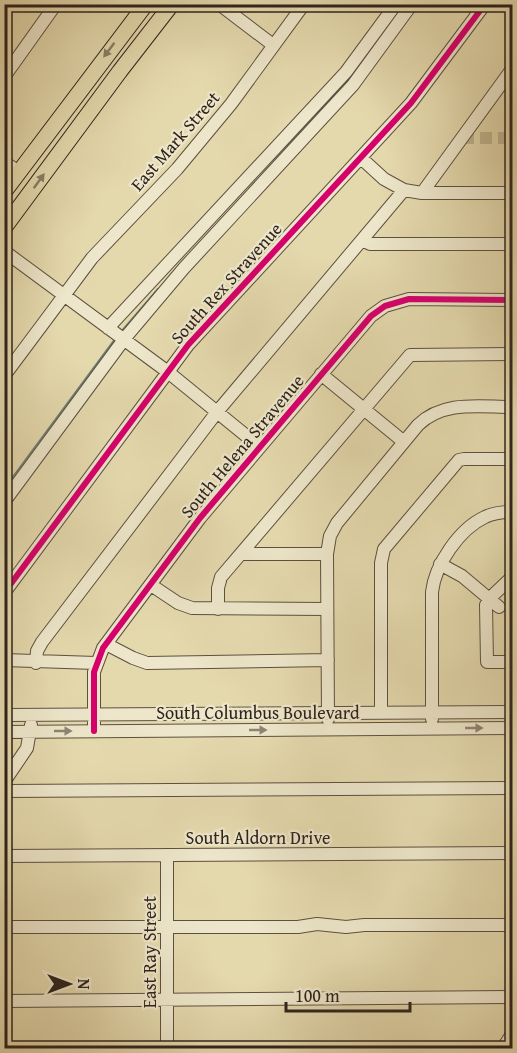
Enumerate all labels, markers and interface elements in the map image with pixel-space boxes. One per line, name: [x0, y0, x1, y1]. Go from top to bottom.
one-way arrow: [104, 43, 116, 58]
street label: East Mark Street: [124, 85, 226, 197]
one-way arrow: [33, 173, 45, 189]
street label: South Rex Stravenue: [164, 216, 288, 350]
street label: South Helena Stravenue: [174, 368, 310, 524]
street label: South Columbus Boulevard: [156, 699, 360, 726]
one-way arrow: [464, 724, 483, 733]
one-way arrow: [248, 725, 267, 735]
one-way arrow: [53, 726, 72, 736]
street label: South Aldorn Drive: [186, 824, 330, 851]
street label: East Ray Street: [136, 895, 163, 1008]
north arrow: [39, 954, 99, 1014]
scale bar: [286, 975, 410, 1013]
text: N: [72, 979, 96, 990]
text: 100 m: [295, 982, 340, 1009]

